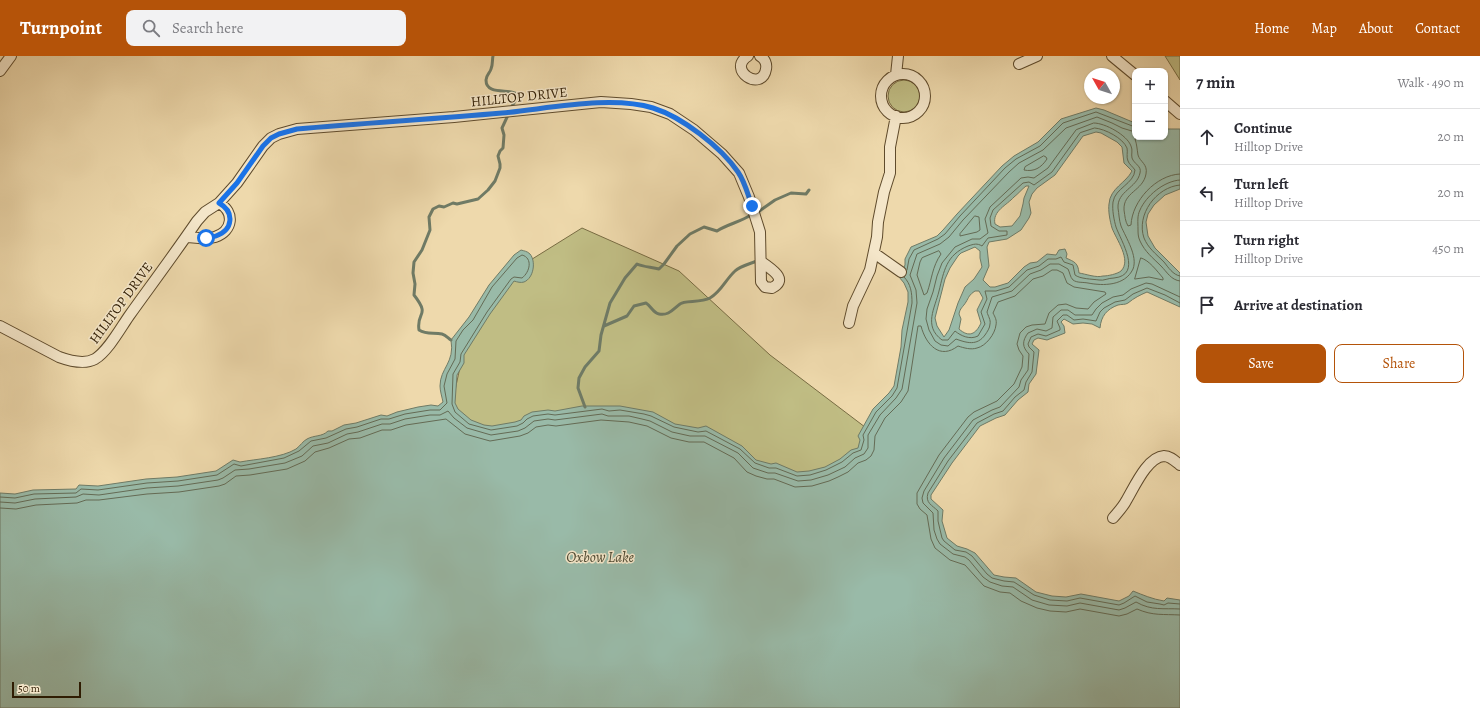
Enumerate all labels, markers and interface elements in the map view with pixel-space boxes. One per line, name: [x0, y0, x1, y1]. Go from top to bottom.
search box: [126, 10, 406, 46]
text: Turnpoint: [20, 15, 102, 41]
icon: search: [140, 17, 162, 39]
text: Search here: [172, 18, 243, 38]
text: Home: [1254, 19, 1289, 38]
text: Map: [1311, 19, 1337, 38]
text: About: [1359, 19, 1393, 38]
text: Contact: [1415, 19, 1460, 38]
north arrow: [1084, 68, 1120, 104]
map controls: [1132, 68, 1168, 140]
button: +: [1132, 68, 1168, 104]
text: 7 min: [1196, 71, 1235, 94]
text: Walk · 490 m: [1397, 74, 1464, 91]
street label: HILLTOP DRIVE: [470, 82, 568, 112]
button: −: [1132, 104, 1168, 140]
text: Continue: [1234, 118, 1292, 138]
icon: ahead: [1196, 126, 1218, 148]
text: 20 m: [1438, 128, 1464, 145]
text: Hilltop Drive: [1234, 138, 1303, 155]
text: Turn left: [1234, 174, 1289, 194]
icon: left: [1196, 182, 1218, 204]
text: 20 m: [1438, 184, 1464, 201]
text: Hilltop Drive: [1234, 194, 1303, 211]
route end: [743, 197, 761, 215]
route start: [197, 229, 215, 247]
text: Turn right: [1234, 230, 1299, 250]
icon: right: [1196, 238, 1218, 260]
text: 450 m: [1432, 240, 1464, 257]
text: Hilltop Drive: [1234, 250, 1303, 267]
street label: HILLTOP DRIVE: [85, 258, 157, 348]
icon: arrive: [1196, 294, 1218, 316]
text: Arrive at destination: [1234, 295, 1363, 315]
button: Save: [1196, 344, 1326, 383]
button: Share: [1334, 344, 1464, 383]
water label: Oxbow Lake: [566, 547, 634, 567]
scale bar: [12, 680, 81, 699]
text: 50 m: [18, 681, 40, 696]

